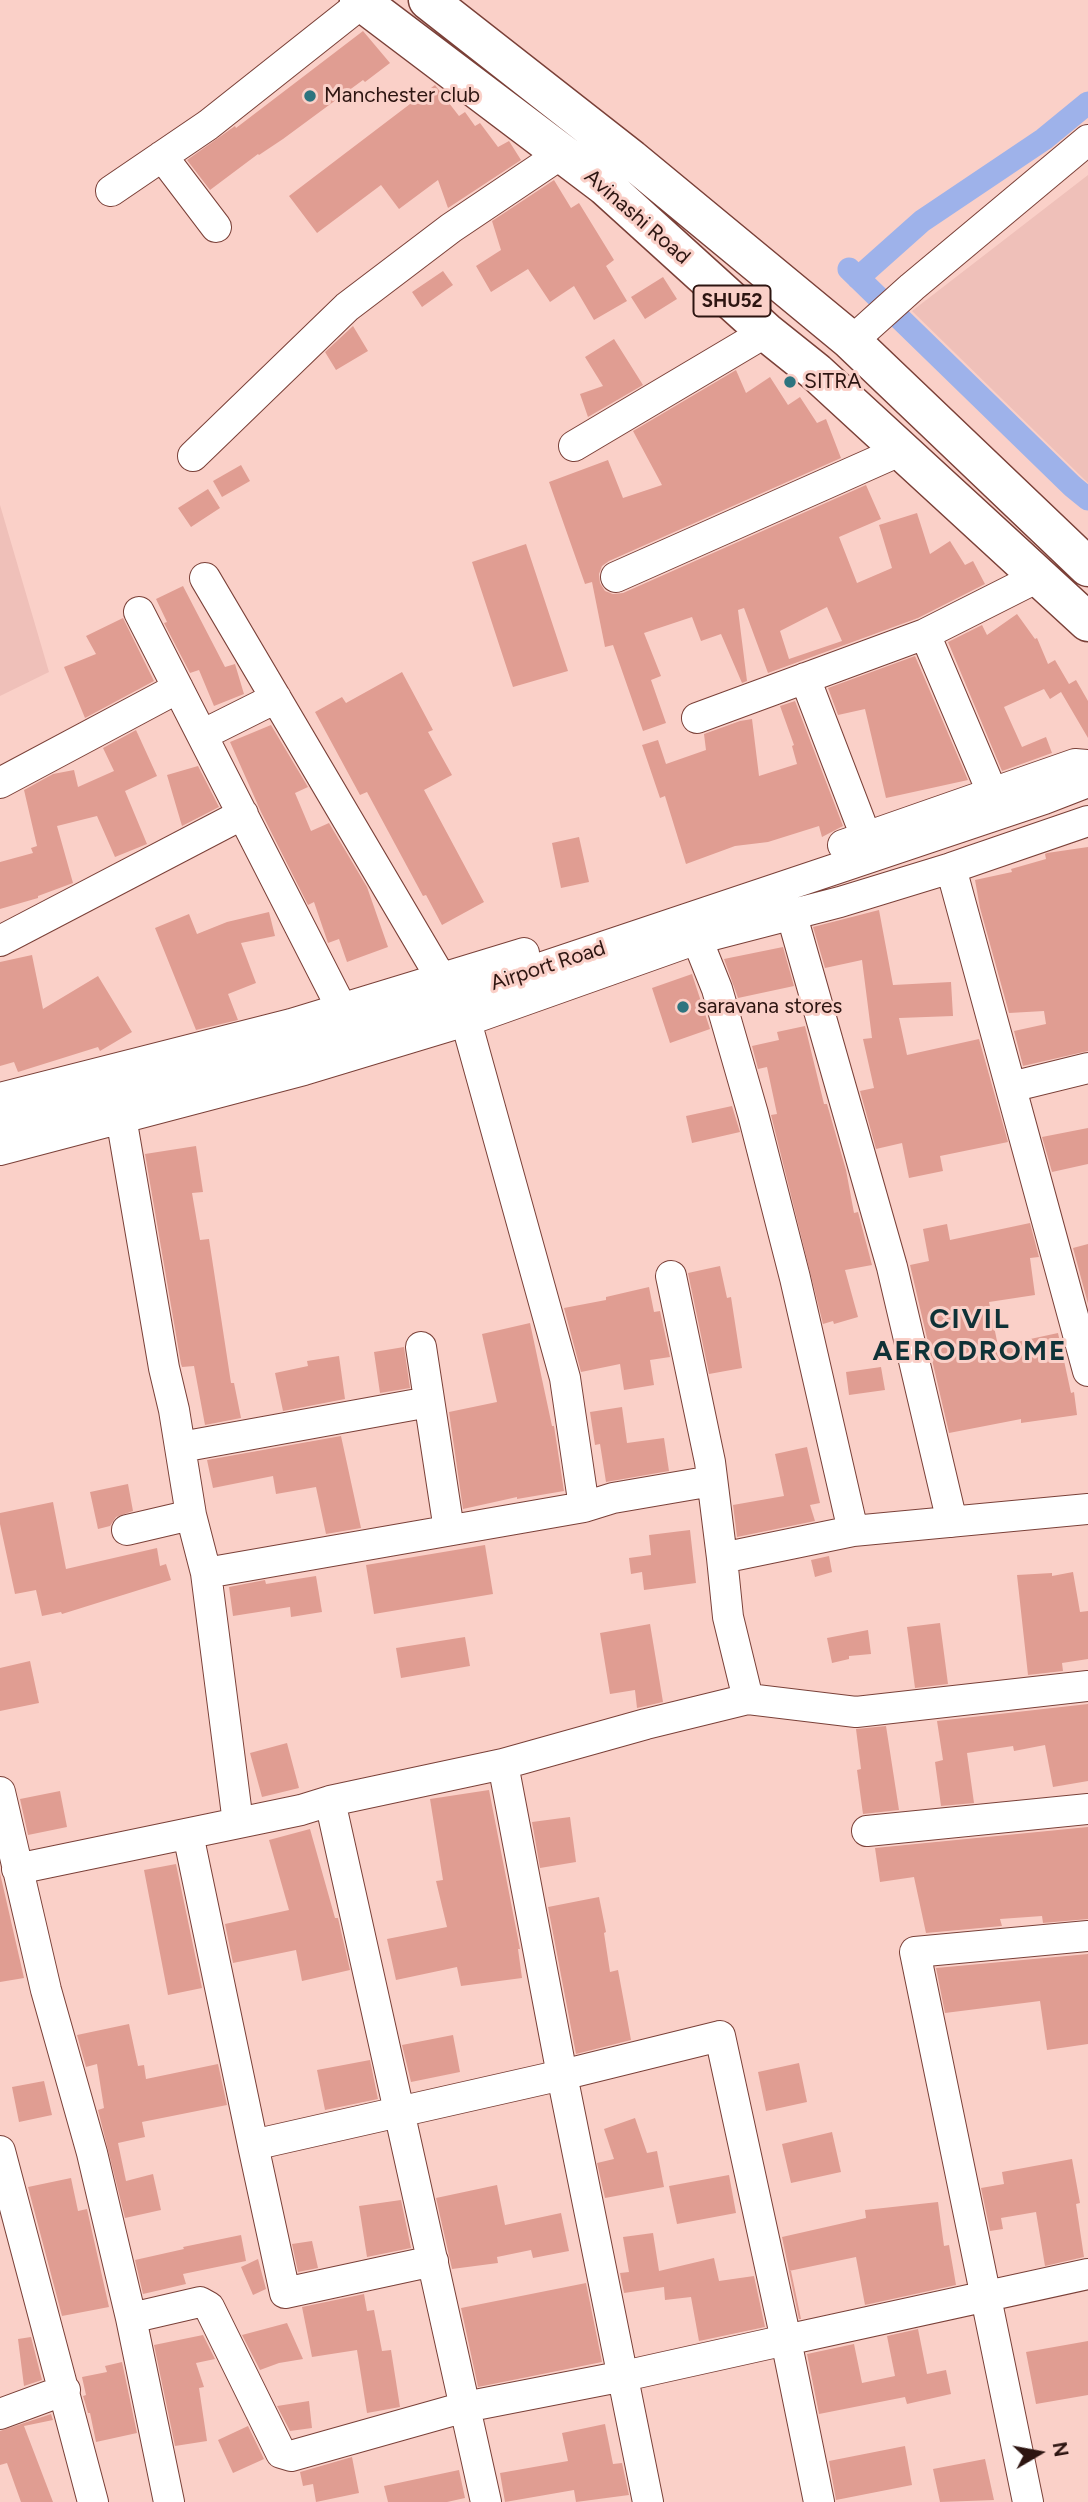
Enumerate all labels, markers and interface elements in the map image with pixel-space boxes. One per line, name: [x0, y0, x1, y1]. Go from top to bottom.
place label: Manchester club: [324, 83, 480, 109]
marker: Manchester club: [302, 88, 318, 104]
street label: Avinashi Road: [579, 164, 695, 270]
road number: SHU52: [694, 286, 770, 316]
place label: SITRA: [804, 369, 862, 395]
marker: SITRA: [782, 374, 798, 390]
street label: Airport Road: [487, 936, 609, 996]
place label: saravana stores: [697, 994, 842, 1020]
marker: saravana stores: [675, 999, 691, 1015]
district label: CIVIL AERODROME: [874, 1303, 1066, 1369]
north arrow: [1004, 2418, 1074, 2488]
text: N: [1048, 2440, 1073, 2458]

